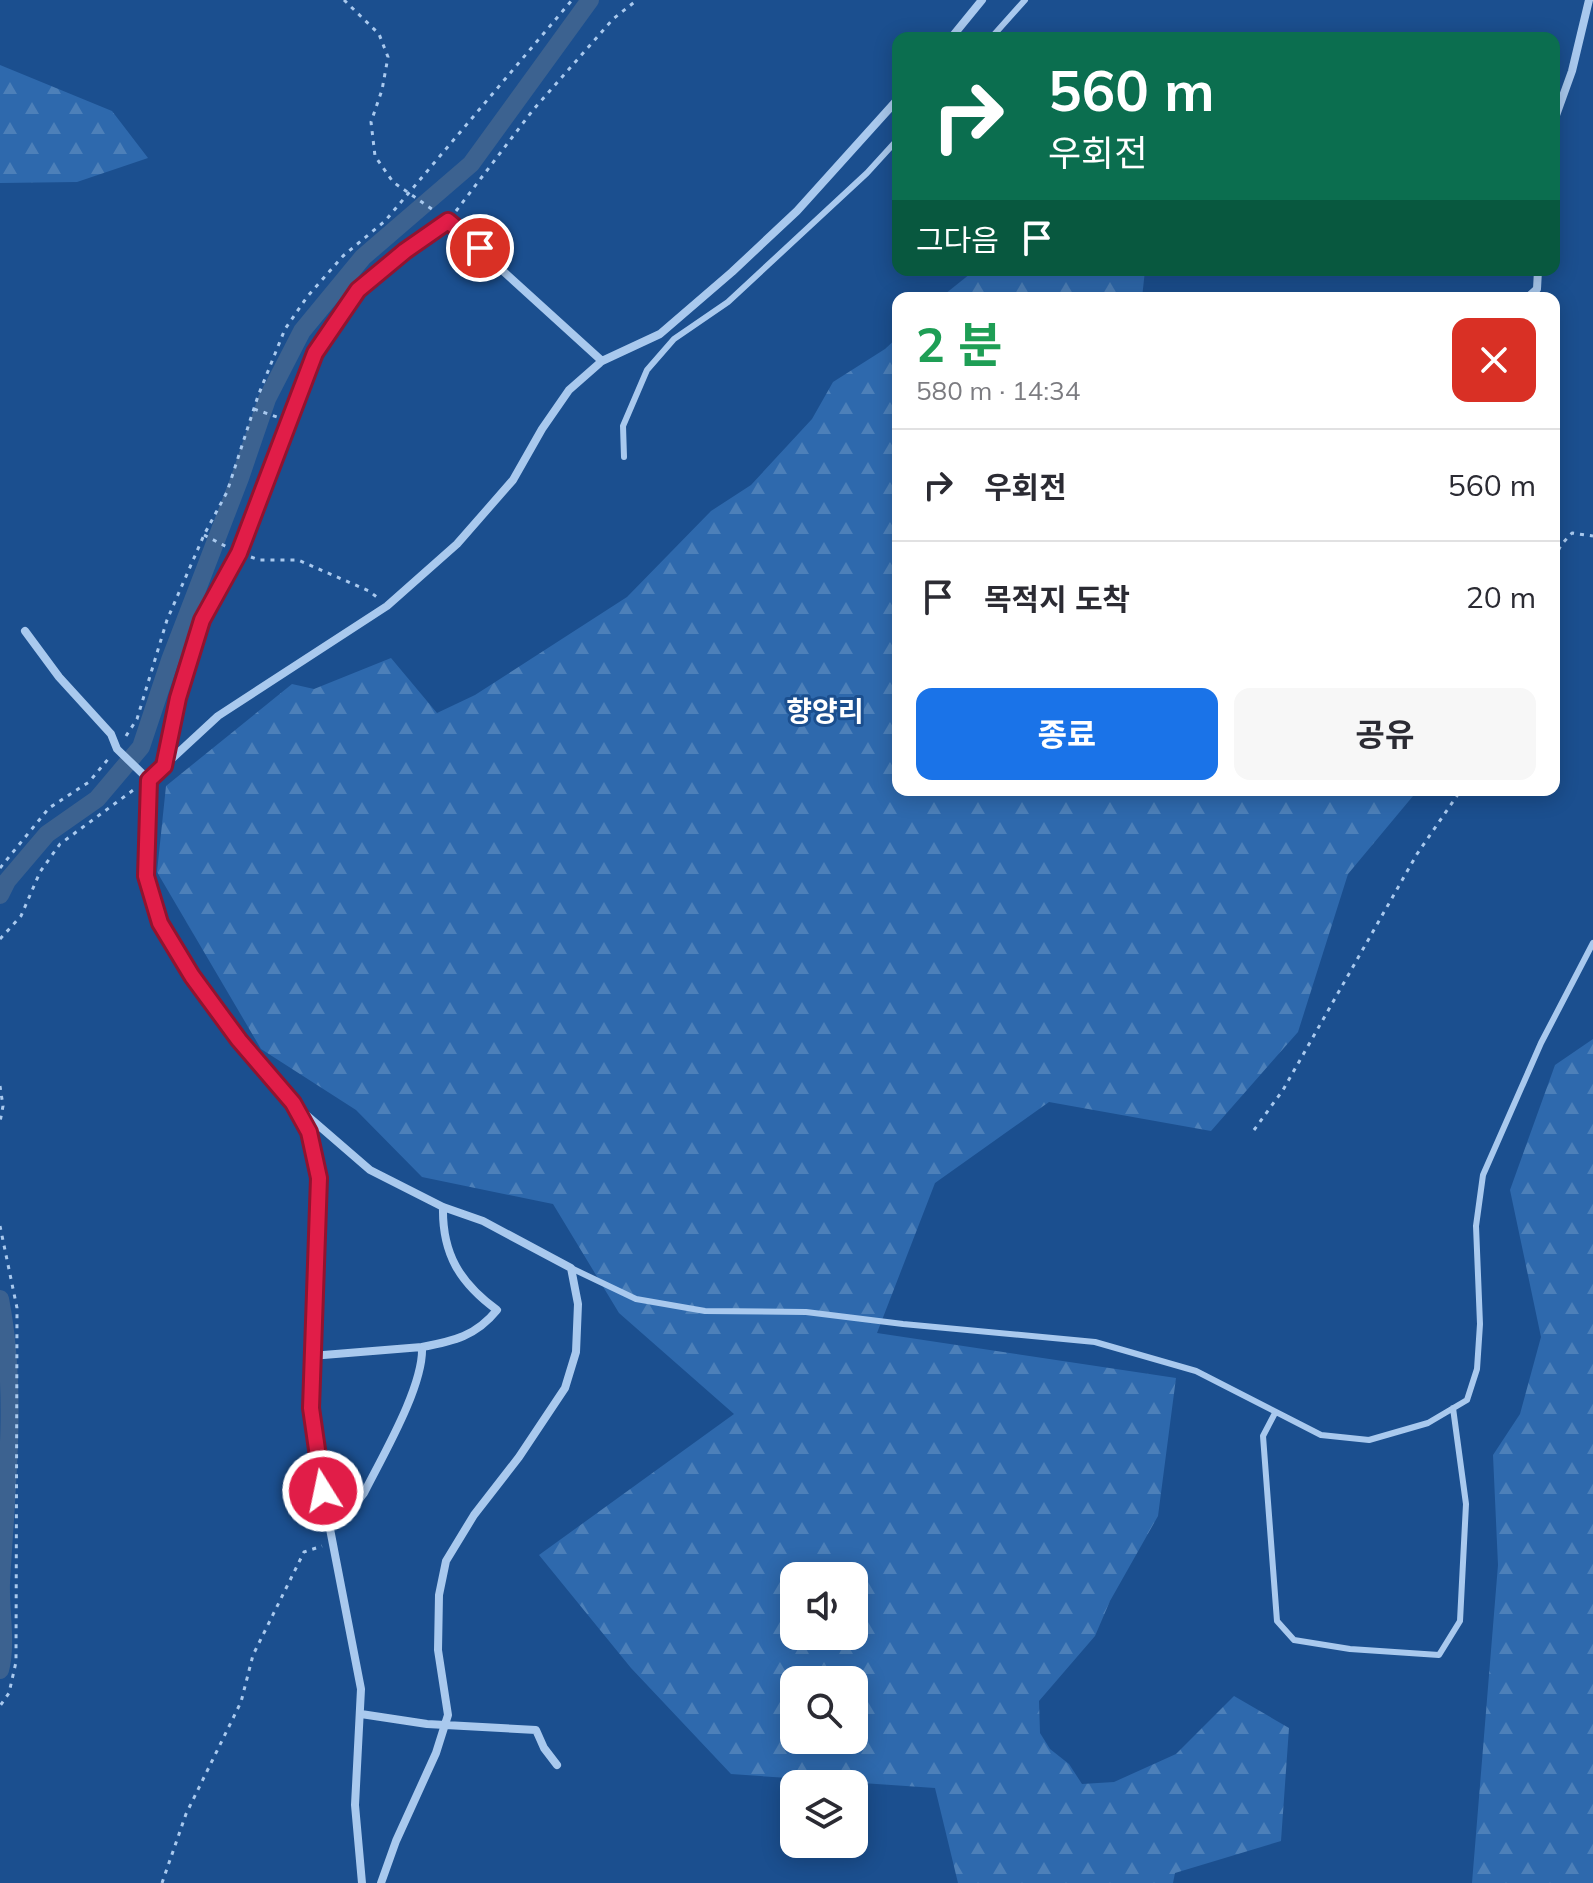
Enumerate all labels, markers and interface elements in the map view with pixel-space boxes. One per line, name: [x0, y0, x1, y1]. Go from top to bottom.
text: 560 m: [1048, 55, 1215, 125]
icon: right: [916, 64, 1020, 168]
text: 우회전: [1048, 130, 1147, 175]
pin: [446, 214, 514, 282]
icon: arrive: [1015, 216, 1059, 260]
text: 그다음: [916, 221, 999, 259]
icon: arrive: [458, 226, 502, 270]
text: 2 분: [916, 314, 1002, 374]
button: close: [1452, 318, 1536, 402]
text: 580 m · 14:34: [916, 374, 1080, 407]
icon: right: [916, 463, 960, 507]
text: 560 m: [1448, 466, 1536, 504]
text: 우회전: [984, 468, 1067, 506]
icon: arrive: [916, 575, 960, 619]
text: 20 m: [1466, 578, 1536, 616]
text: 목적지 도착: [984, 580, 1130, 618]
button: 종료: [916, 688, 1218, 780]
button: 공유: [1234, 688, 1536, 780]
district label: 향양리: [786, 693, 864, 728]
position arrow: [281, 1449, 365, 1533]
map controls: [780, 1562, 868, 1858]
button: sound: [780, 1562, 868, 1650]
button: search: [780, 1666, 868, 1754]
button: layers: [780, 1770, 868, 1858]

